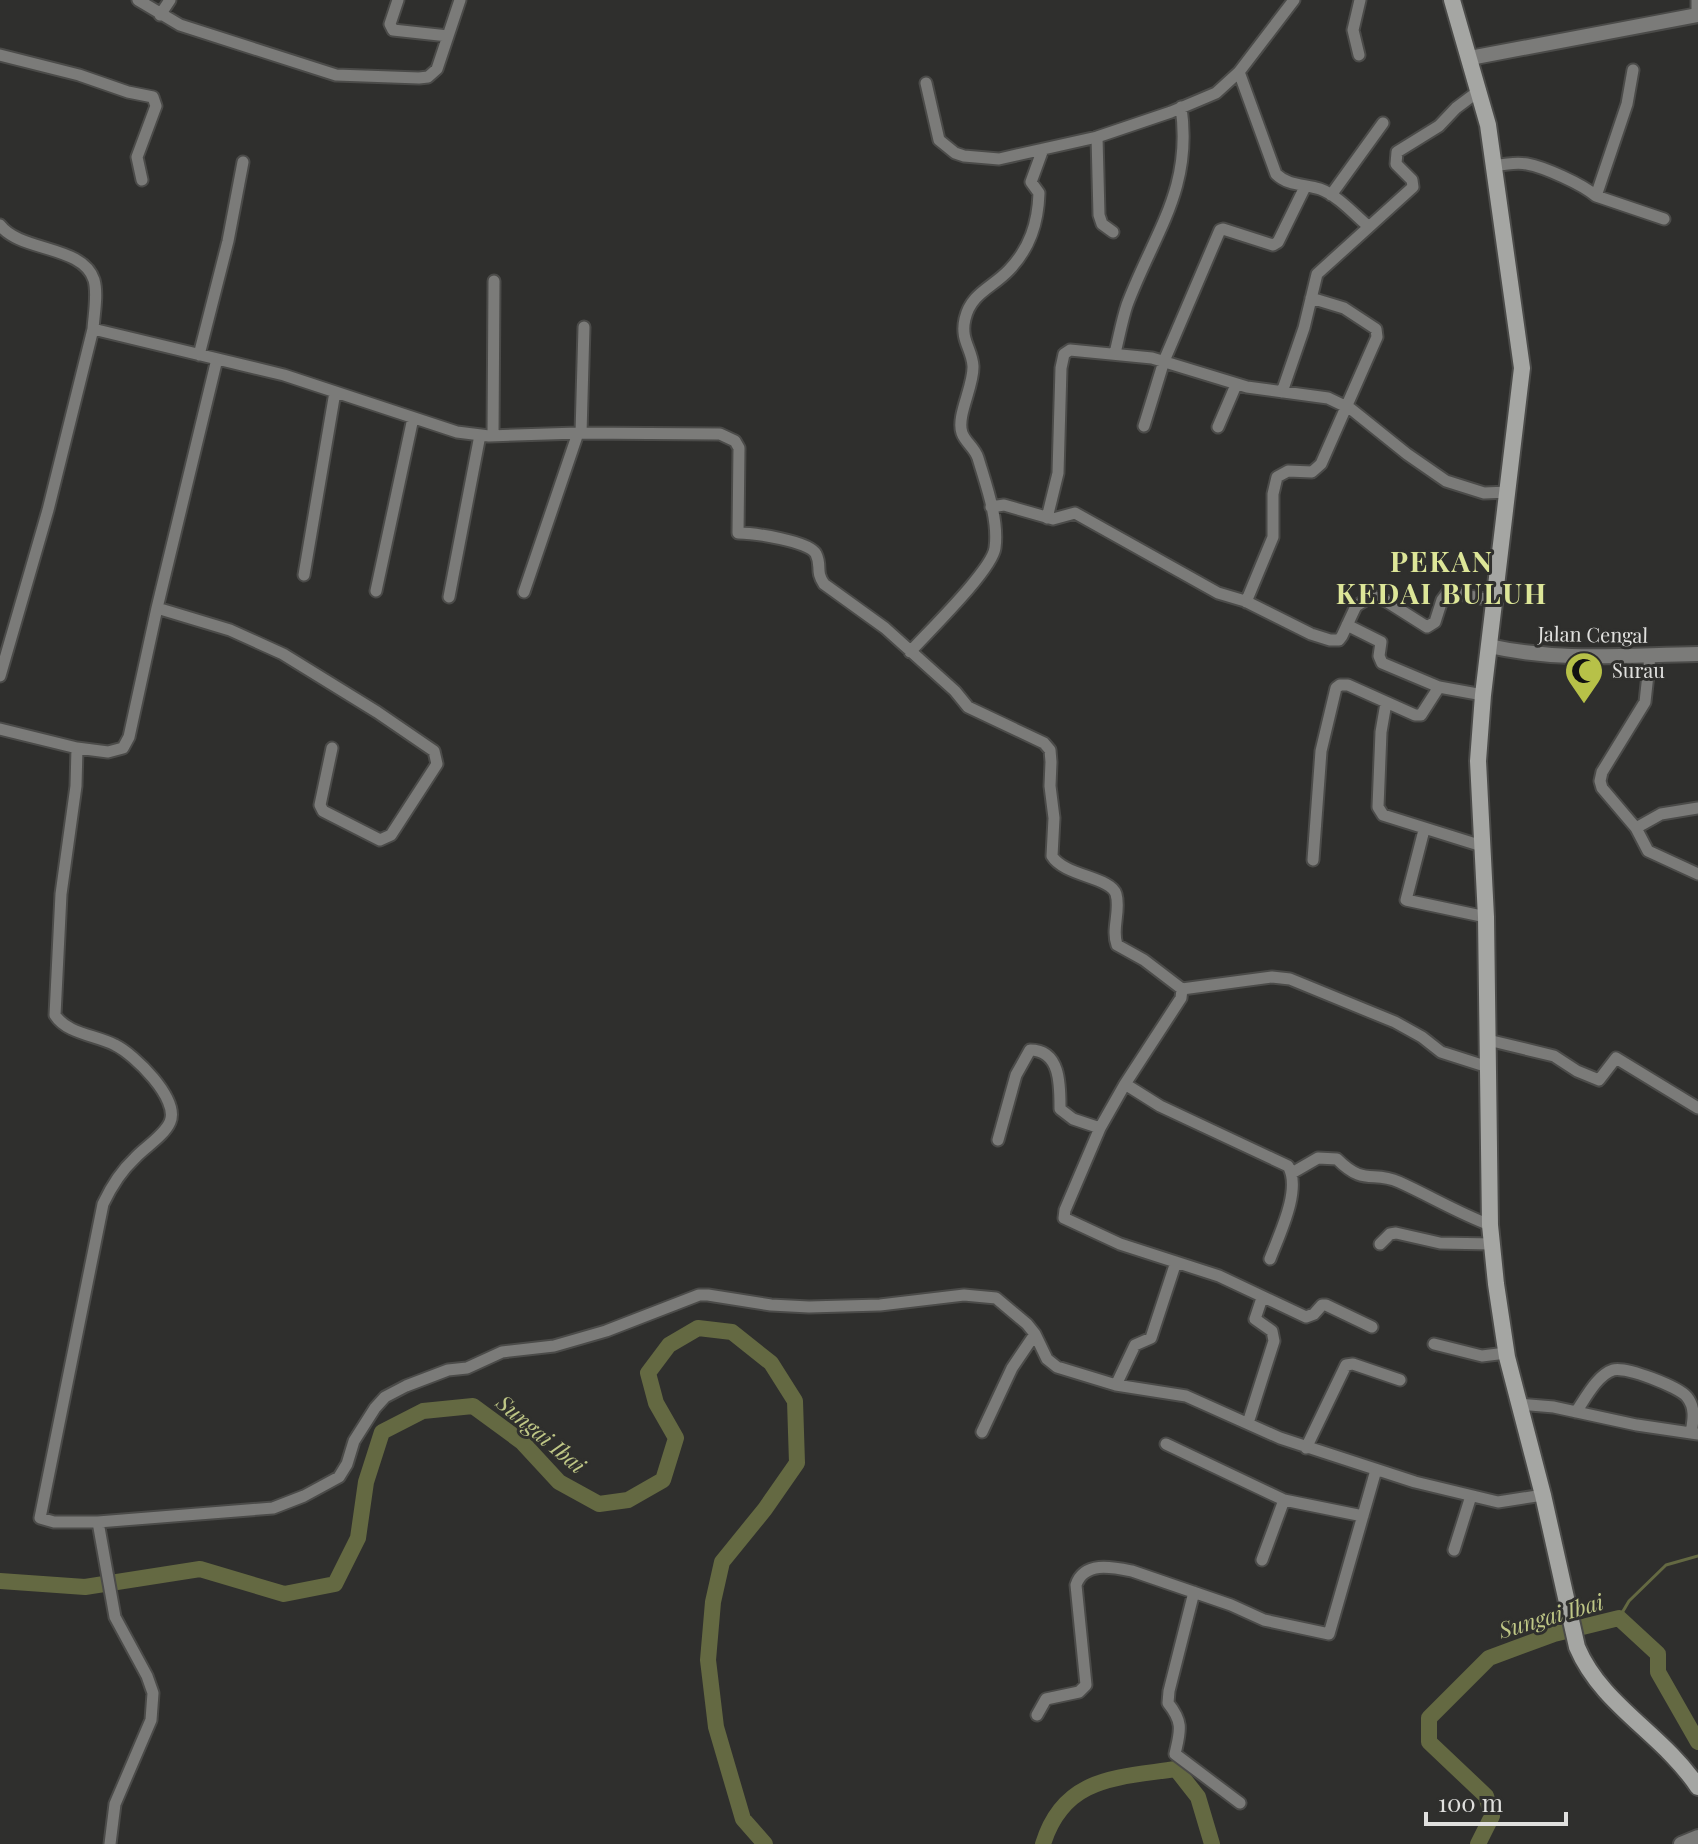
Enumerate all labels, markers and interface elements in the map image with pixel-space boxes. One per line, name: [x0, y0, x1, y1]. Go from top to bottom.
district label: PEKAN KEDAI BULUH: [1336, 542, 1548, 611]
street label: Jalan Cengal: [1537, 619, 1649, 648]
mosque icon: Surau: [1563, 650, 1605, 705]
place label: Surau: [1612, 656, 1665, 683]
water label: Sungai Ibai: [490, 1387, 593, 1480]
water label: Sungai Ibai: [1494, 1586, 1607, 1645]
scale bar: [1426, 1776, 1566, 1826]
text: 100 m: [1438, 1786, 1503, 1818]

